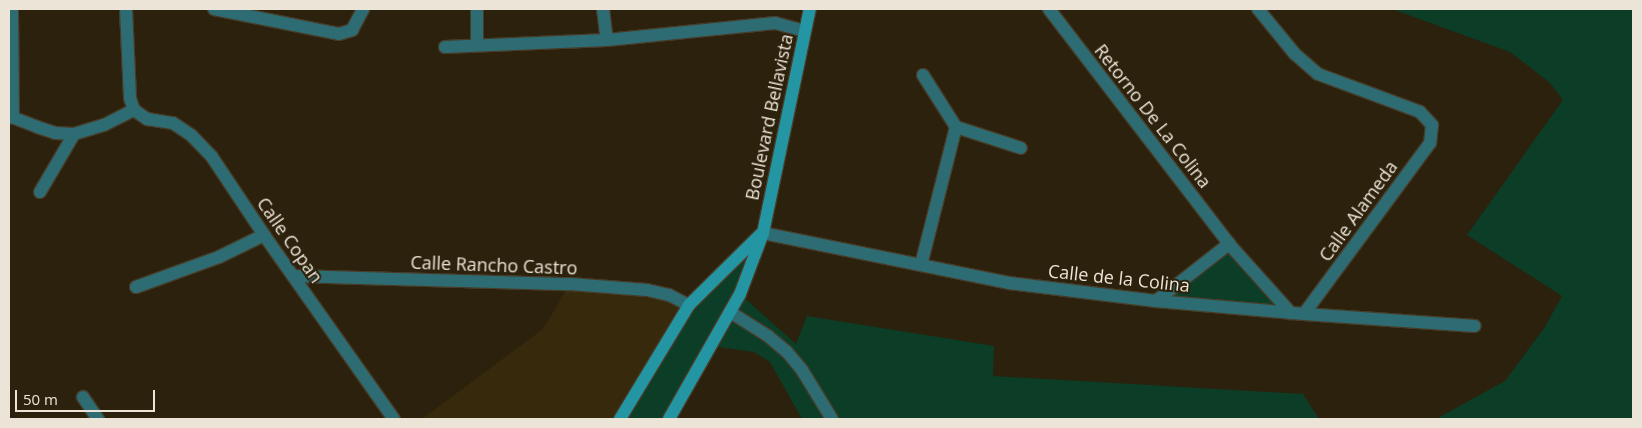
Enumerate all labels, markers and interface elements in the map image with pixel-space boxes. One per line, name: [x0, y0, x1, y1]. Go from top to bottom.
street label: Boulevard Bellavista: [741, 32, 797, 202]
street label: Retorno De La Colina: [1090, 40, 1216, 192]
street label: Calle Alameda: [1314, 157, 1402, 265]
street label: Calle Copan: [253, 193, 327, 287]
street label: Calle Rancho Castro: [410, 251, 578, 279]
street label: Calle de la Colina: [1047, 260, 1191, 296]
scale bar: [18, 380, 158, 412]
text: 50 m: [23, 389, 58, 409]

